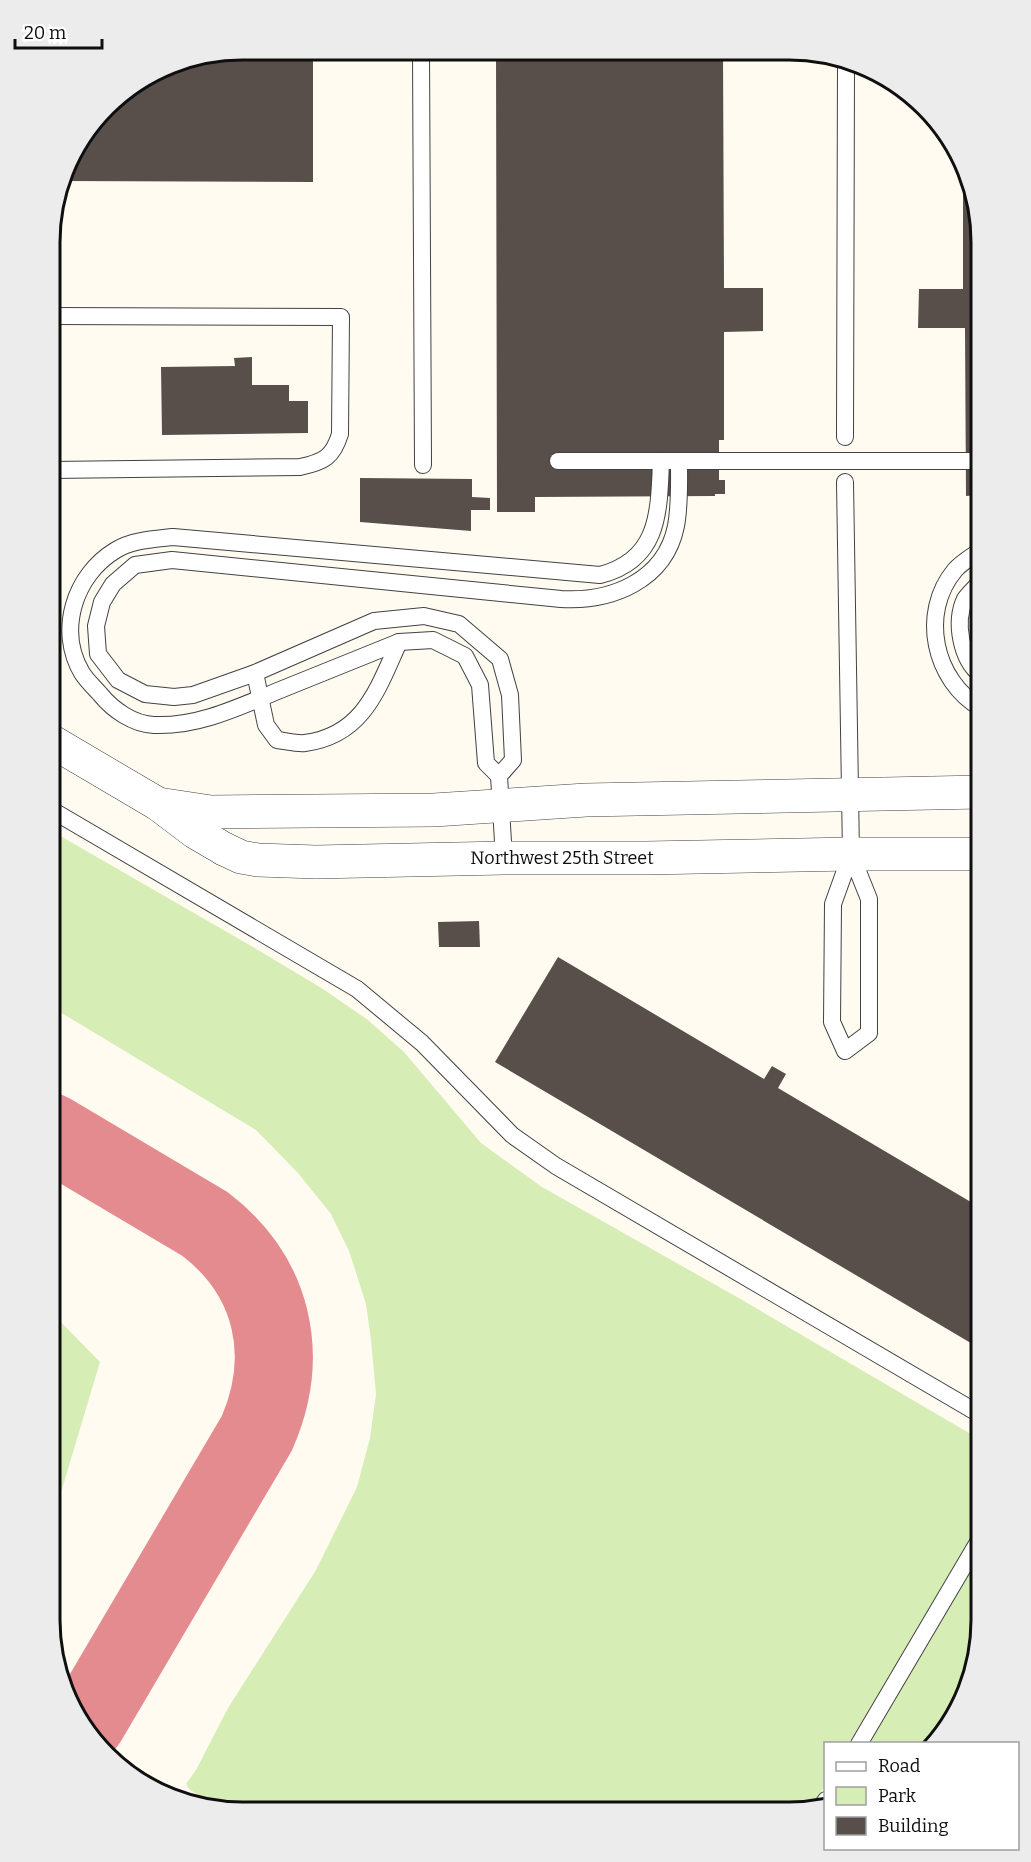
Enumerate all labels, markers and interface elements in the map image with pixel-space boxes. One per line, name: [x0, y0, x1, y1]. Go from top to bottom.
scale bar: [15, 12, 102, 50]
text: 20 m: [24, 22, 66, 44]
street label: Northwest 25th Street: [470, 847, 654, 869]
legend: [824, 1742, 1019, 1850]
text: Road: [878, 1755, 921, 1777]
text: Park: [878, 1785, 917, 1807]
text: Building: [878, 1815, 949, 1837]

